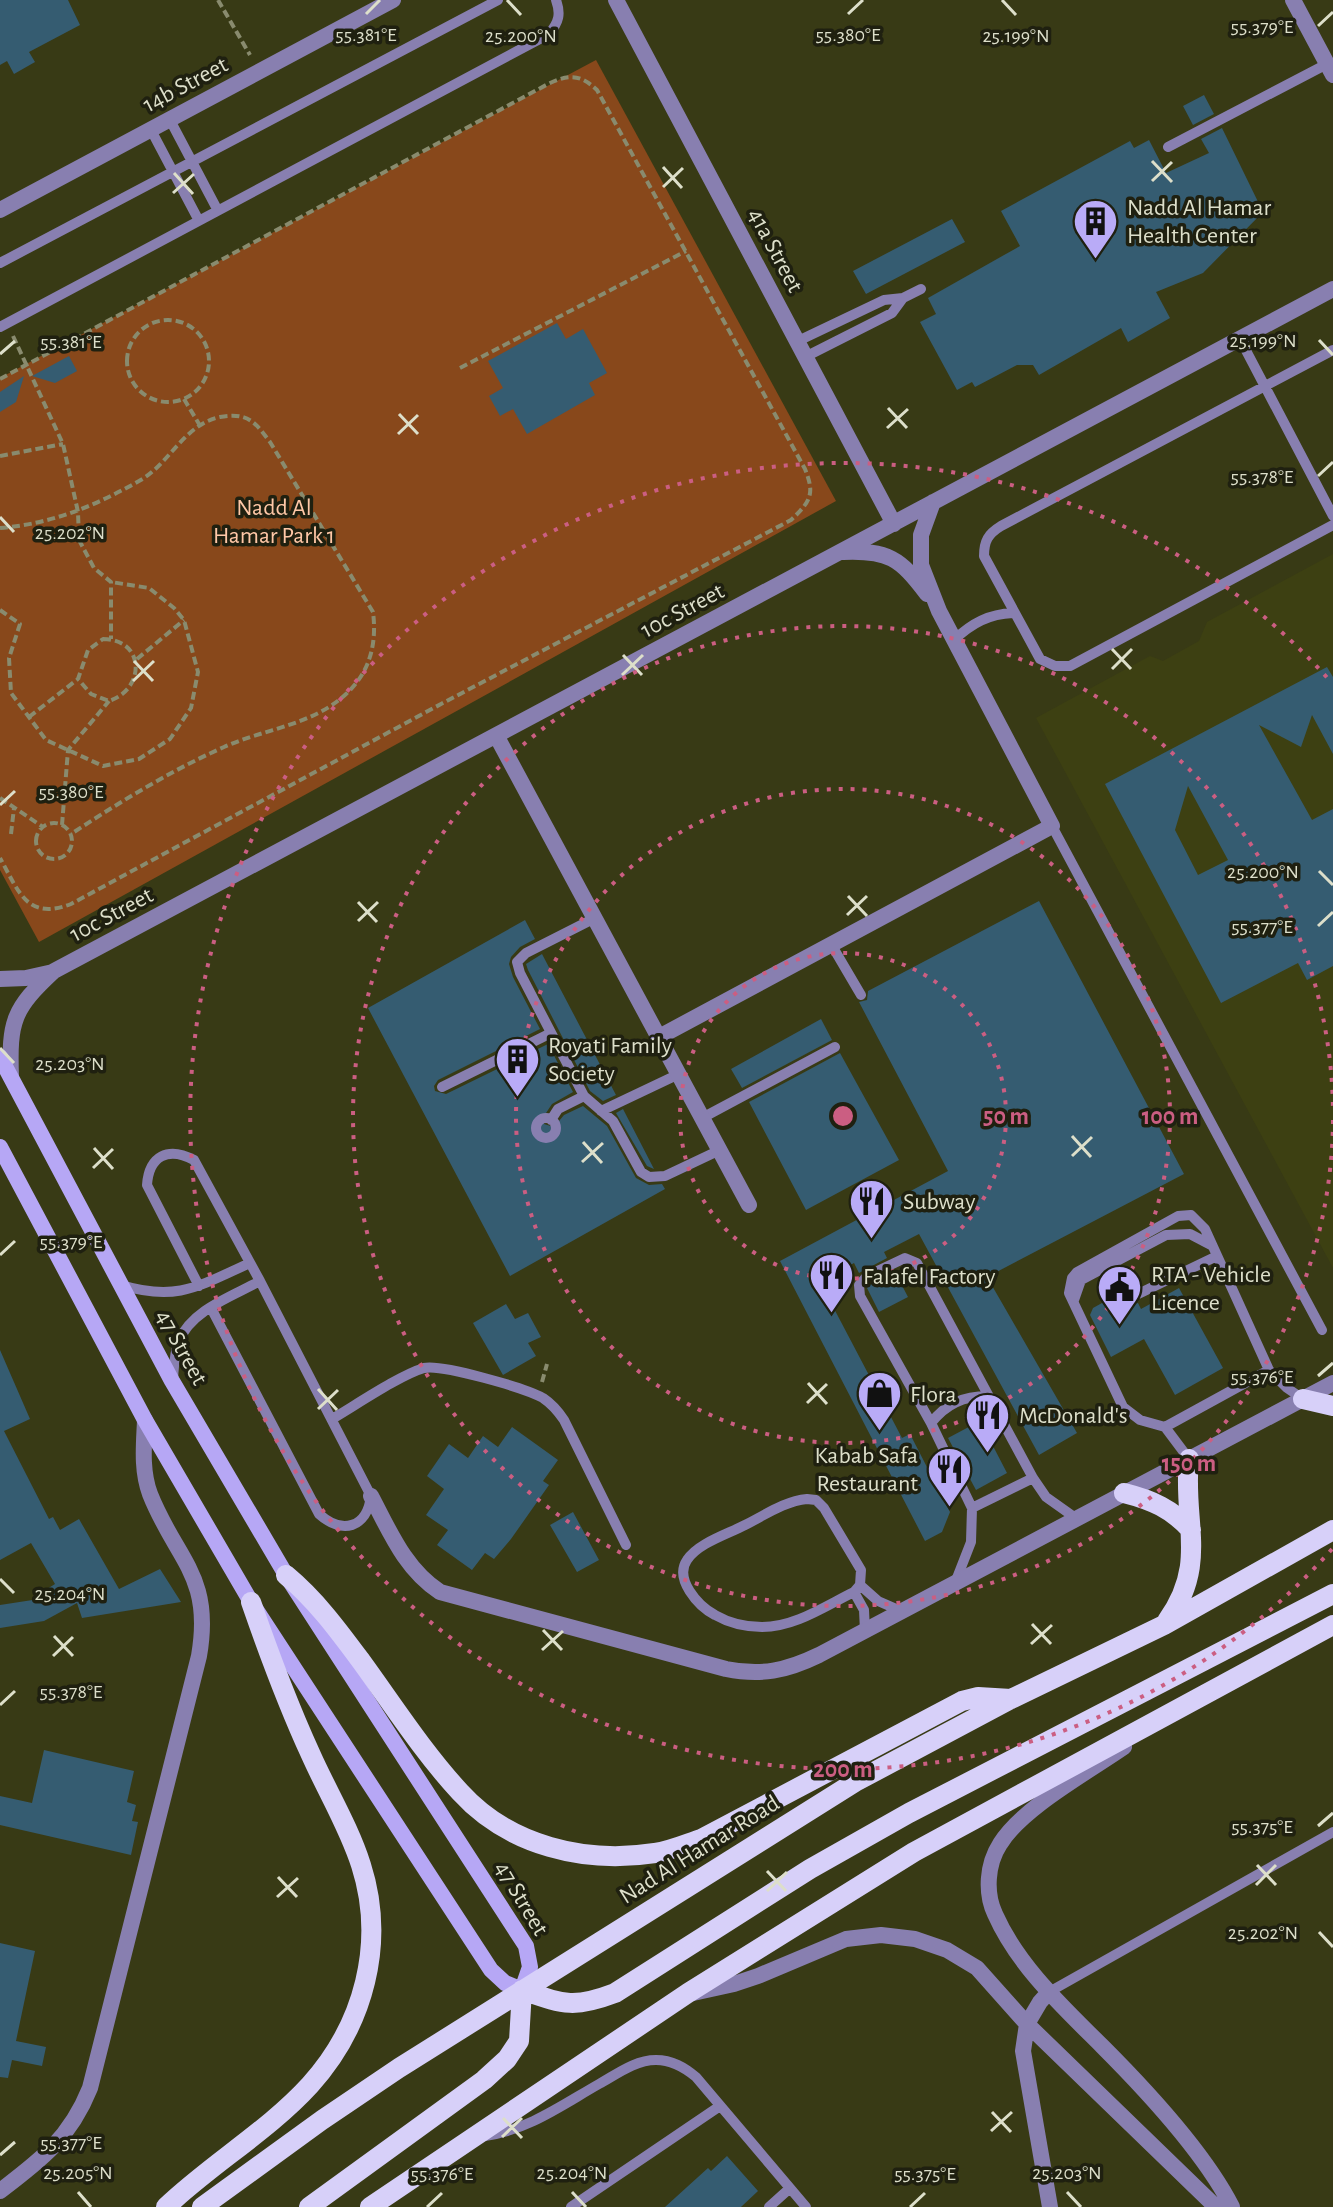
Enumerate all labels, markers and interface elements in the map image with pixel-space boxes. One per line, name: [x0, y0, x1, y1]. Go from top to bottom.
text: 55.379°E: [1231, 17, 1294, 37]
text: 55.381°E: [335, 25, 397, 45]
text: 55.380°E: [815, 25, 881, 45]
text: 25.200°N: [485, 26, 557, 46]
text: 25.199°N: [982, 26, 1050, 46]
street label: 14b Street: [139, 52, 232, 117]
place label: Nadd Al Hamar Health Center: [1127, 196, 1271, 248]
building icon: Nadd Al Hamar Health Center: [1072, 197, 1120, 260]
street label: 41a Street: [743, 205, 807, 297]
text: 25.199°N: [1229, 331, 1297, 351]
text: 55.381°E: [40, 332, 102, 352]
text: 55.378°E: [1231, 467, 1294, 487]
park label: Nadd Al Hamar Park 1: [213, 496, 335, 548]
text: 25.202°N: [35, 523, 105, 543]
street label: 10c Street: [637, 579, 728, 643]
text: 55.380°E: [38, 782, 104, 802]
text: 25.200°N: [1227, 862, 1299, 882]
street label: 10c Street: [66, 883, 157, 947]
text: 55.377°E: [1231, 917, 1293, 937]
place label: Royati Family Society: [548, 1034, 672, 1086]
building icon: Royati Family Society: [493, 1035, 541, 1098]
text: 25.203°N: [35, 1054, 105, 1074]
centre of rings: [829, 1102, 857, 1130]
text: 50 m: [983, 1105, 1029, 1129]
text: 100 m: [1142, 1105, 1198, 1129]
restaurant icon: Subway: [848, 1177, 896, 1240]
place label: Subway: [903, 1190, 975, 1214]
text: 55.379°E: [40, 1232, 103, 1252]
restaurant icon: Falafel Factory: [808, 1252, 856, 1315]
place label: RTA - Vehicle Licence: [1151, 1263, 1271, 1315]
public building icon: RTA - Vehicle Licence: [1096, 1264, 1144, 1327]
place label: Falafel Factory: [863, 1265, 996, 1289]
street label: 47 Street: [151, 1306, 212, 1389]
text: 55.376°E: [1231, 1367, 1294, 1387]
shop icon: Flora: [855, 1370, 903, 1433]
place label: Flora: [910, 1383, 956, 1407]
restaurant icon: McDonald's: [964, 1391, 1012, 1454]
place label: McDonald's: [1019, 1404, 1128, 1428]
place label: Kabab Safa Restaurant: [814, 1444, 918, 1496]
restaurant icon: Kabab Safa Restaurant: [925, 1445, 973, 1508]
text: 150 m: [1162, 1452, 1216, 1476]
text: 25.204°N: [35, 1584, 105, 1604]
text: 55.378°E: [40, 1682, 103, 1702]
text: 200 m: [813, 1758, 873, 1782]
street label: Nad Al Hamar Road: [615, 1791, 784, 1909]
text: 55.375°E: [1231, 1817, 1293, 1837]
street label: 47 Street: [490, 1857, 553, 1940]
text: 25.202°N: [1228, 1923, 1298, 1943]
text: 55.377°E: [40, 2133, 102, 2153]
text: 25.205°N: [43, 2163, 113, 2183]
text: 25.204°N: [537, 2163, 607, 2183]
text: 25.203°N: [1032, 2163, 1102, 2183]
text: 55.376°E: [411, 2164, 474, 2184]
text: 55.375°E: [894, 2164, 956, 2184]

